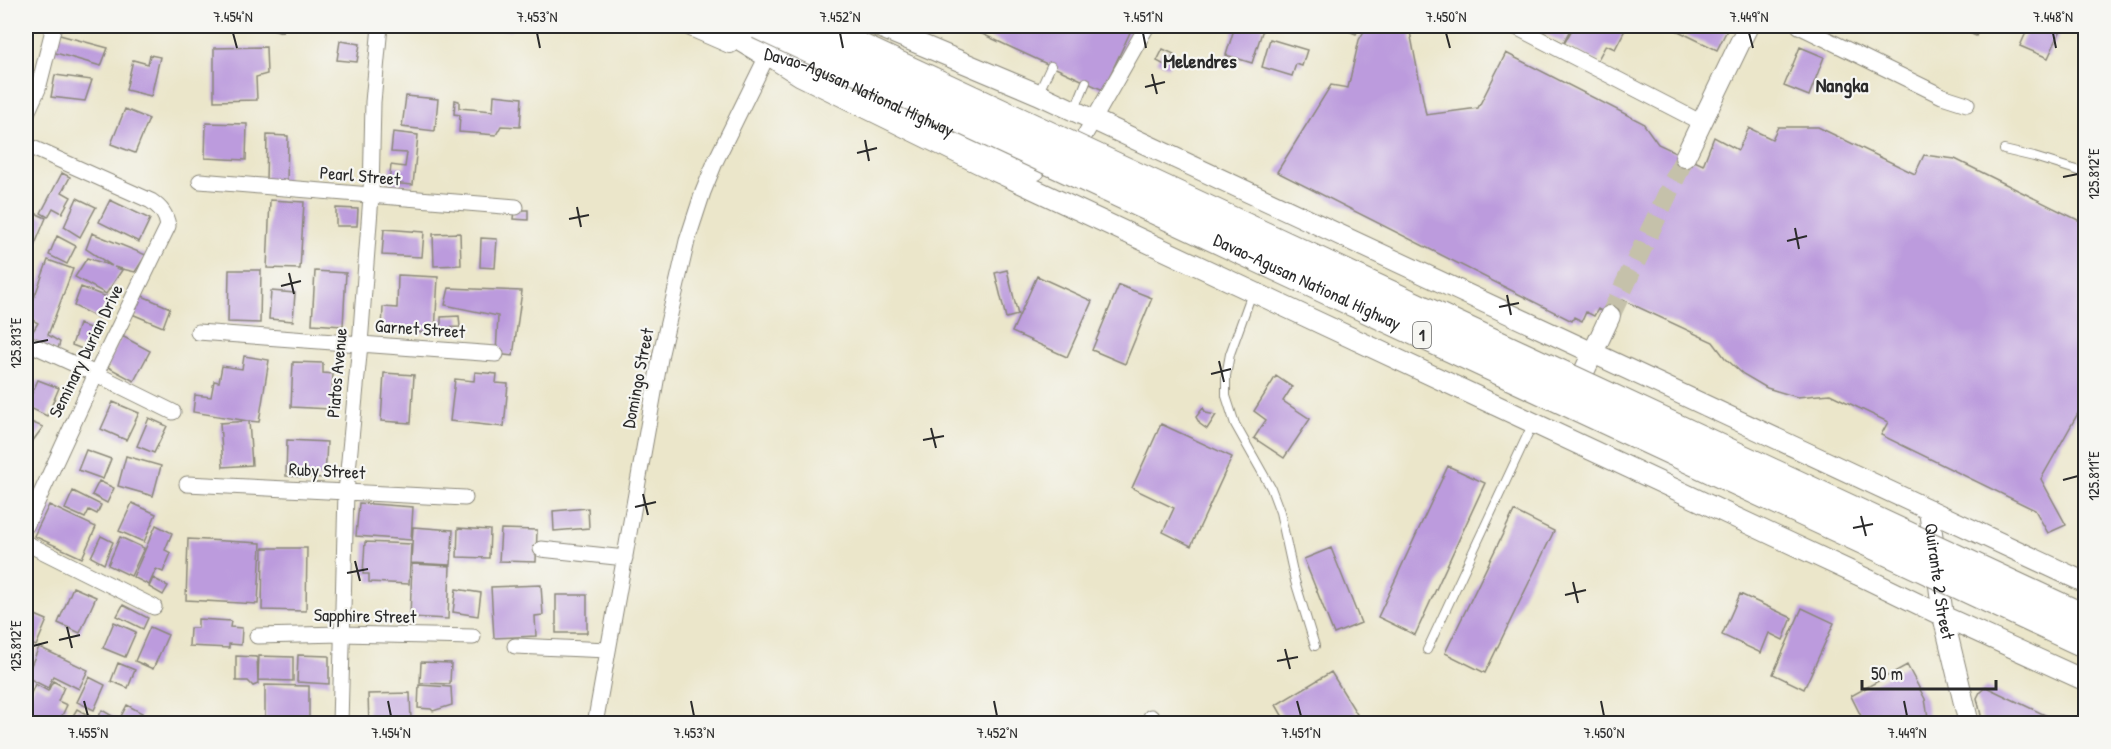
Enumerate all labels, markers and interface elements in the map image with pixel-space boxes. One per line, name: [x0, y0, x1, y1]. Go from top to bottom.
text: 7.454°N: [213, 6, 253, 27]
text: 7.453°N: [517, 6, 557, 27]
text: 7.452°N: [819, 6, 861, 27]
text: 7.451°N: [1123, 6, 1163, 27]
text: 7.450°N: [1426, 6, 1466, 27]
text: 7.449°N: [1730, 6, 1768, 27]
text: 7.448°N: [2033, 6, 2073, 27]
street label: Davao-Agusan National Highway: [762, 41, 959, 143]
district label: Melendres: [1163, 47, 1237, 74]
district label: Nangka: [1816, 71, 1868, 99]
text: 125.812°E: [2083, 148, 2104, 200]
street label: Pearl Street: [319, 160, 402, 192]
street label: Davao-Agusan National Highway: [1210, 227, 1406, 336]
street label: Seminary Durian Drive: [42, 280, 129, 422]
street label: Garnet Street: [374, 313, 467, 344]
text: 125.813°E: [5, 317, 26, 368]
road number: 1: [1413, 322, 1431, 348]
street label: Domingo Street: [616, 325, 660, 430]
street label: Piatos Avenue: [320, 327, 353, 419]
text: 125.811°E: [2083, 451, 2104, 501]
street label: Ruby Street: [288, 456, 367, 485]
street label: Quirante 2 Street: [1919, 522, 1961, 643]
street label: Sapphire Street: [314, 602, 417, 629]
text: 125.812°E: [5, 620, 26, 672]
scale bar: [1862, 653, 1996, 691]
text: 50 m: [1871, 661, 1903, 686]
text: 7.455°N: [68, 722, 108, 743]
text: 7.454°N: [371, 722, 411, 743]
text: 7.453°N: [674, 722, 714, 743]
text: 7.452°N: [976, 722, 1018, 743]
text: 7.451°N: [1281, 722, 1321, 743]
text: 7.450°N: [1584, 722, 1624, 743]
text: 7.449°N: [1888, 722, 1926, 743]

